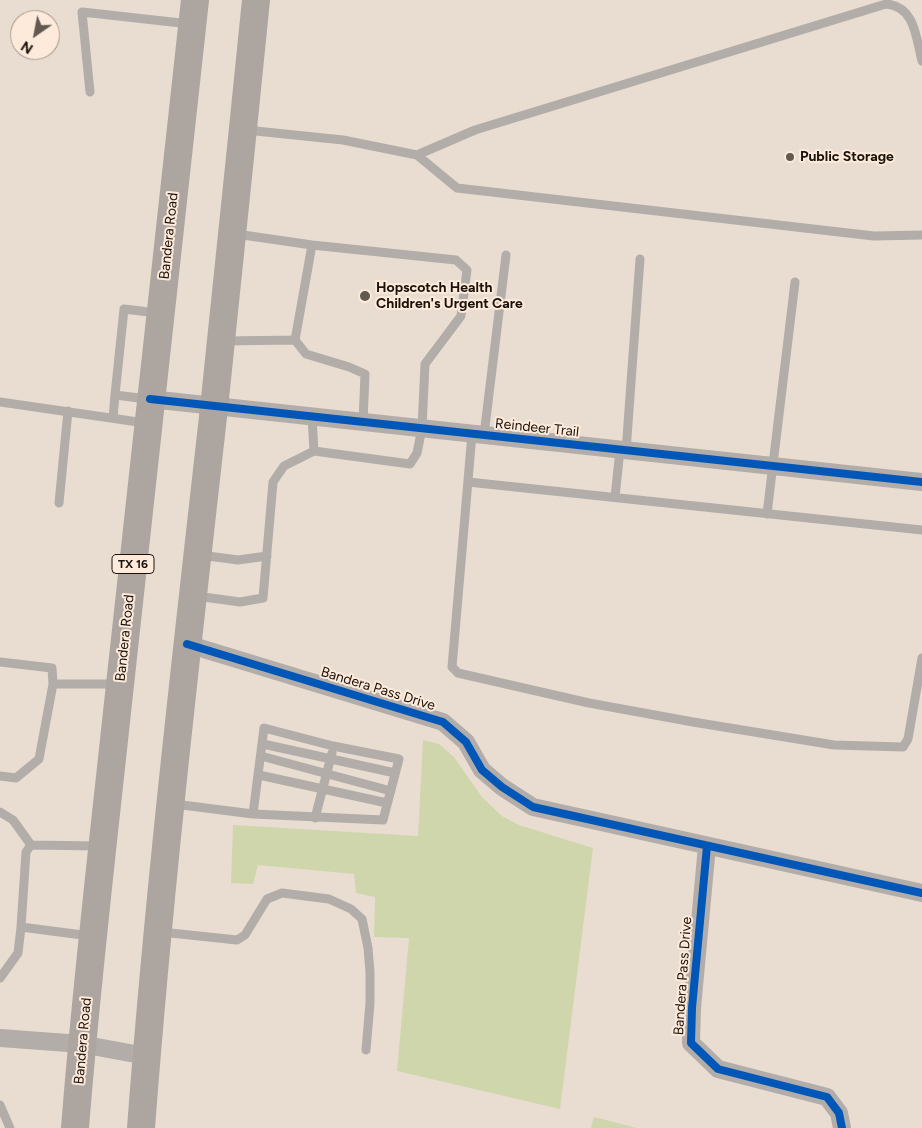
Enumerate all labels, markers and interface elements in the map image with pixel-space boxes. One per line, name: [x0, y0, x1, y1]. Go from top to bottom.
north arrow: [10, 10, 60, 60]
text: N: [18, 37, 36, 57]
place label: Public Storage: [800, 149, 894, 165]
marker: Public Storage: [784, 151, 796, 163]
street label: Bandera Road: [156, 192, 182, 280]
place label: Hopscotch Health Children's Urgent Care: [376, 280, 523, 312]
marker: Hopscotch Health Children's Urgent Care: [358, 289, 372, 303]
street label: Reindeer Trail: [494, 415, 580, 441]
road number: TX 16: [112, 554, 154, 574]
street label: Bandera Road: [112, 594, 138, 682]
street label: Bandera Pass Drive: [319, 664, 437, 714]
street label: Bandera Pass Drive: [670, 916, 696, 1036]
street label: Bandera Road: [71, 997, 95, 1085]

